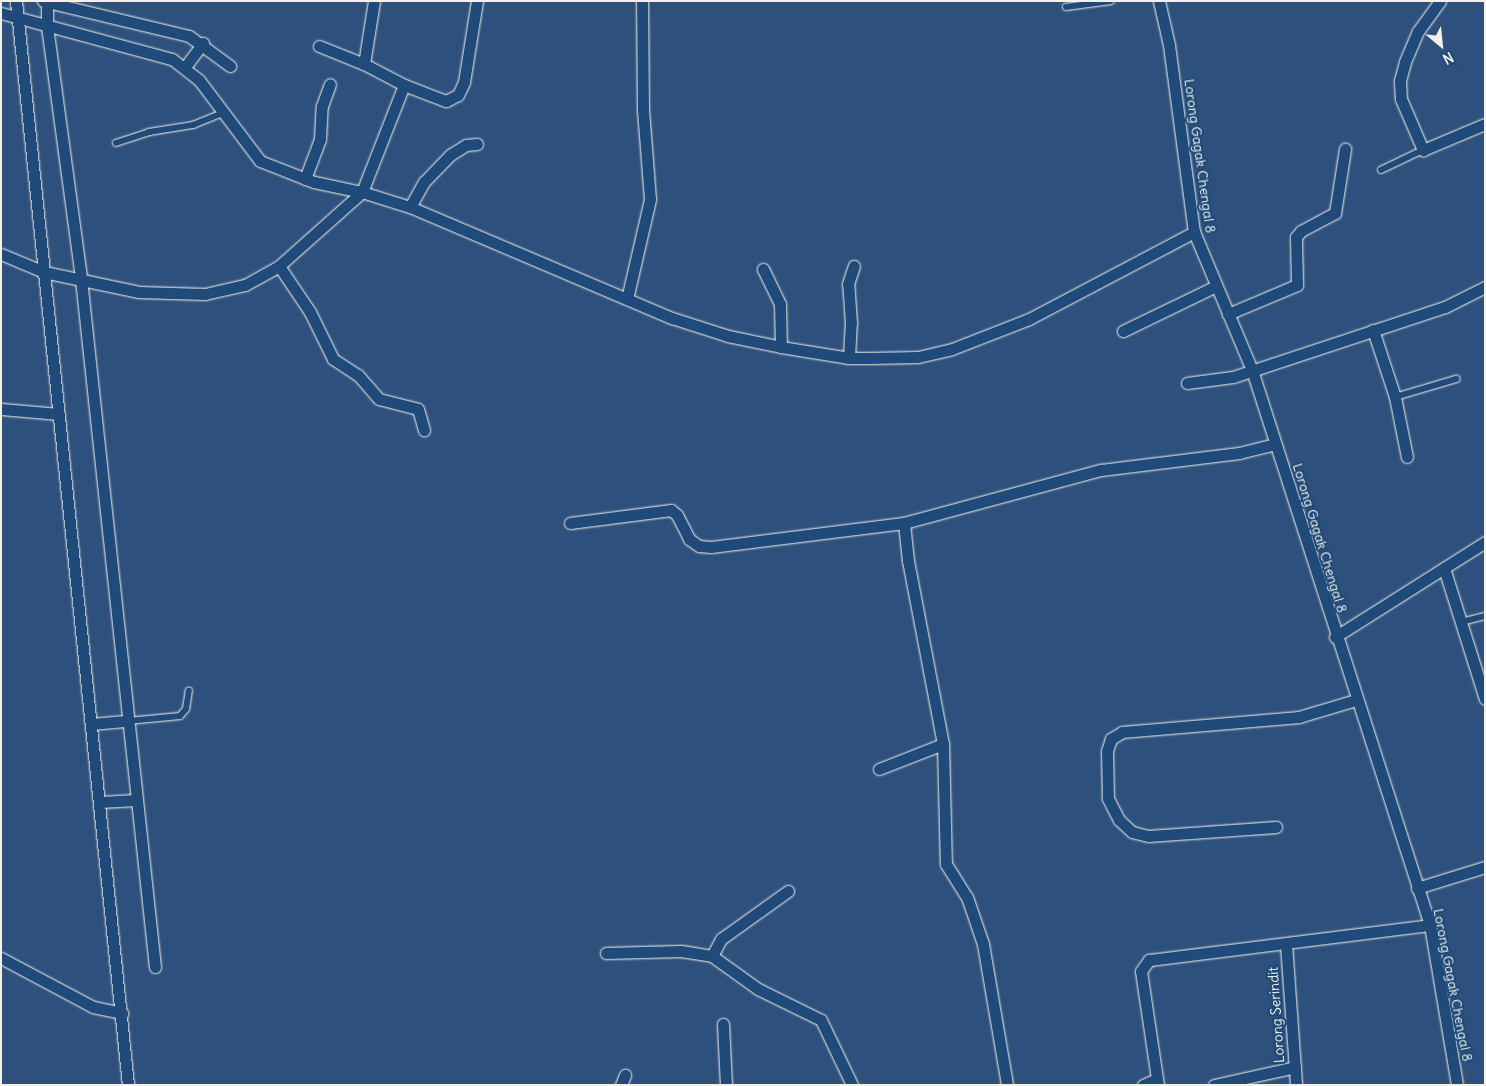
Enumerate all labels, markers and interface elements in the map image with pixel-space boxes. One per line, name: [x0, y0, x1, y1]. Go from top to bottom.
north arrow: [1416, 20, 1466, 70]
text: N: [1440, 48, 1457, 68]
street label: Lorong Gagak Chengal 8: [1181, 78, 1219, 234]
street label: Lorong Gagak Chengal 8: [1289, 461, 1351, 615]
street label: Lorong Gagak Chengal 8: [1430, 907, 1476, 1063]
street label: Lorong Serindit: [1264, 966, 1288, 1064]

